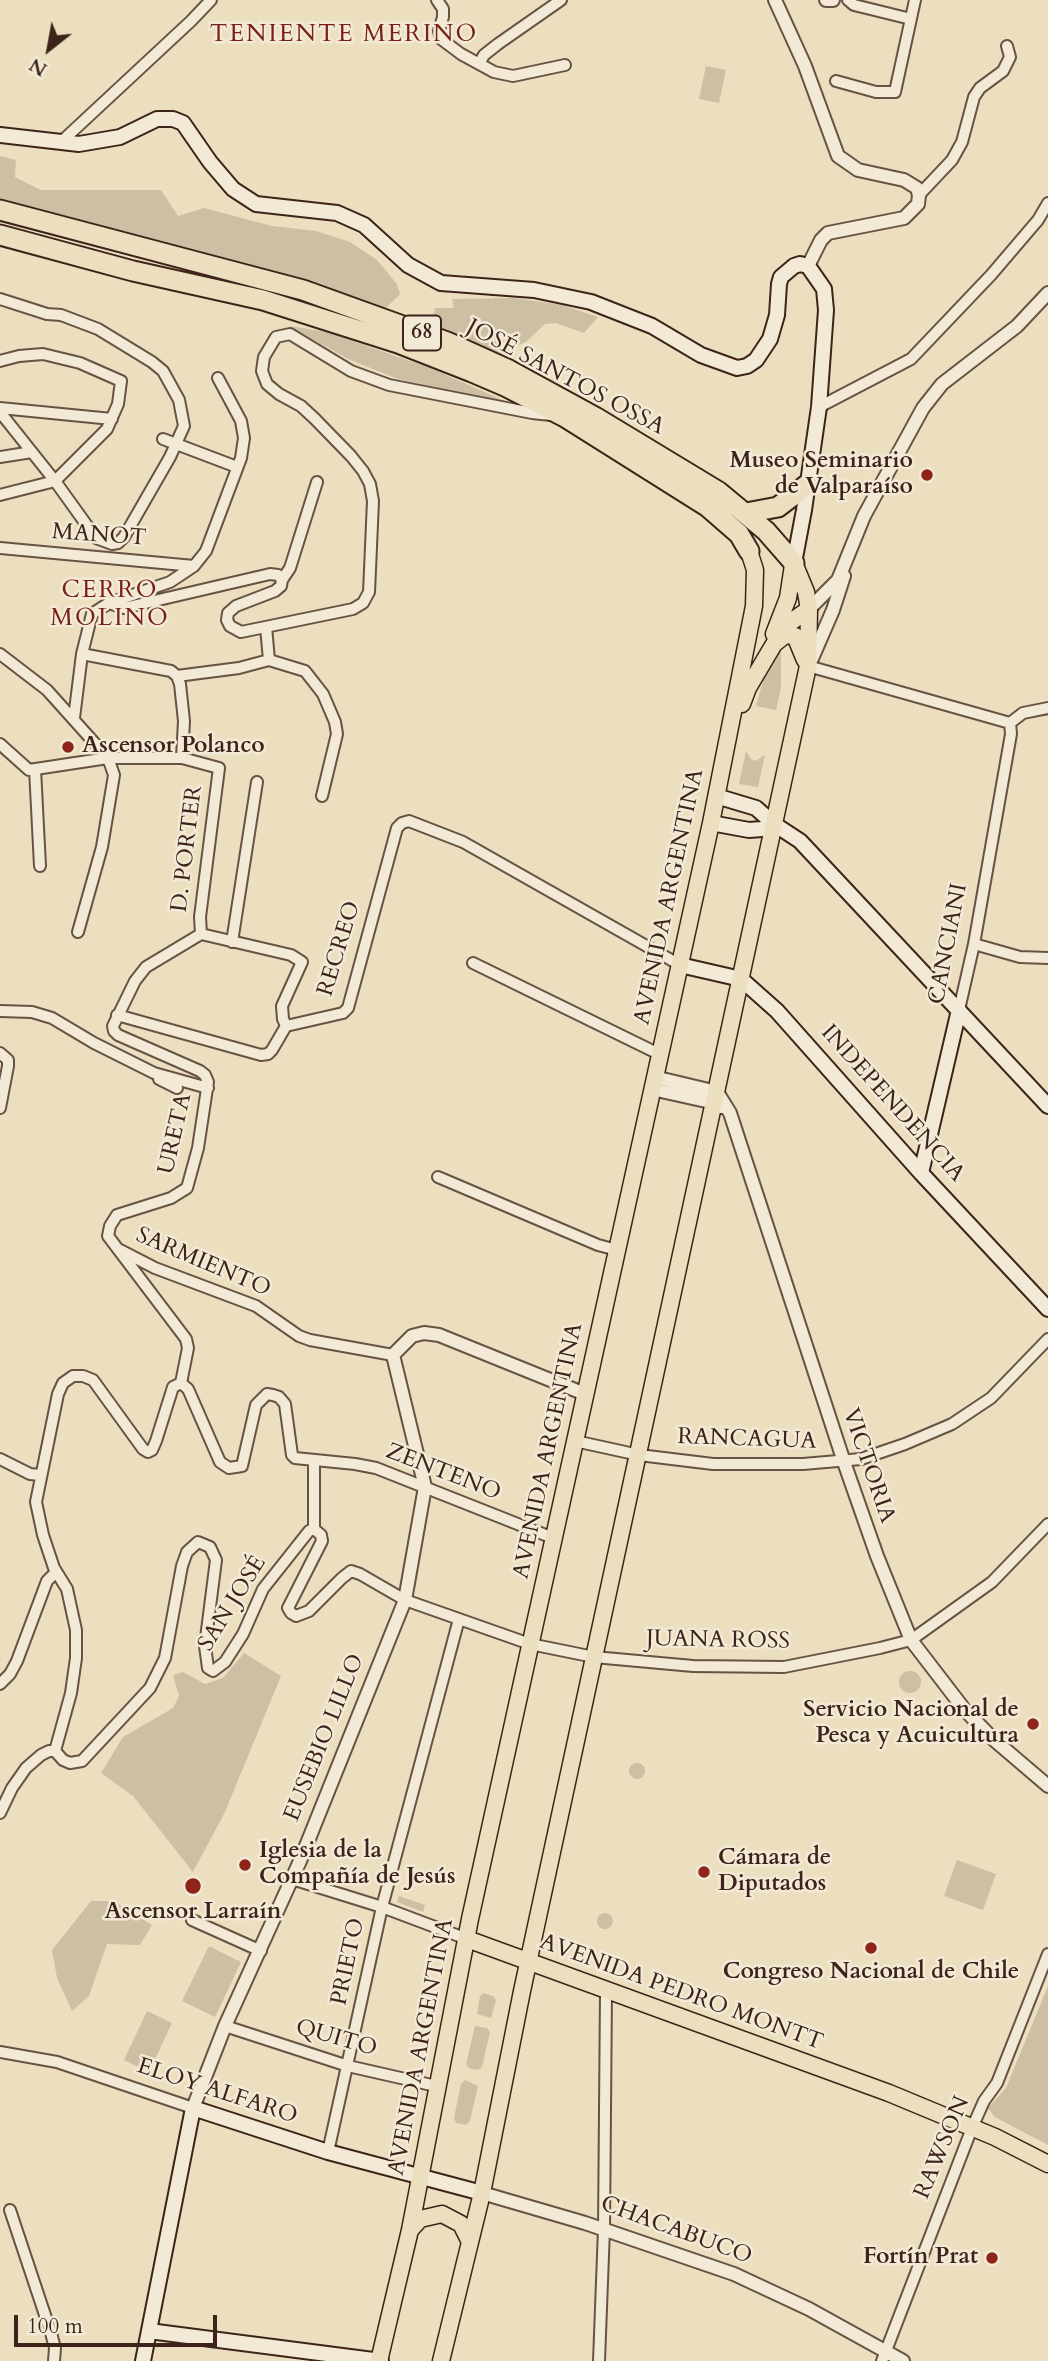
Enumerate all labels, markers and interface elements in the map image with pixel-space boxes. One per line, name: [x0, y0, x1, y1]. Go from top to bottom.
north arrow: [14, 14, 84, 84]
district label: TENIENTE MERINO: [212, 21, 476, 49]
text: N: [24, 52, 52, 82]
street label: JOSÉ SANTOS OSSA: [461, 314, 669, 442]
road number: 68: [403, 316, 441, 350]
place label: Museo Seminario de Valparaíso: [729, 448, 913, 502]
marker: Museo Seminario de Valparaíso: [919, 467, 935, 483]
street label: MANOT: [51, 519, 147, 553]
district label: CERRO MOLINO: [51, 577, 169, 633]
place label: Ascensor Polanco: [82, 733, 265, 761]
marker: Ascensor Polanco: [60, 739, 76, 755]
street label: AVENIDA ARGENTINA: [629, 766, 711, 1028]
street label: D. PORTER: [167, 784, 209, 914]
street label: CANCIANI: [924, 881, 974, 1007]
street label: RECREO: [313, 898, 367, 1000]
street label: INDEPENDENCIA: [814, 1020, 970, 1188]
street label: URETA: [153, 1091, 199, 1177]
street label: SARMIENTO: [131, 1222, 275, 1304]
street label: AVENIDA ARGENTINA: [508, 1320, 590, 1582]
street label: VICTORIA: [836, 1405, 900, 1527]
street label: RANCAGUA: [677, 1424, 817, 1456]
street label: ZENTENO: [382, 1438, 504, 1508]
street label: SAN JOSÉ: [193, 1551, 273, 1657]
street label: JUANA ROSS: [646, 1626, 790, 1656]
street label: EUSEBIO LILLO: [279, 1650, 371, 1826]
place label: Servicio Nacional de Pesca y Acuicultura: [803, 1697, 1019, 1751]
marker: Servicio Nacional de Pesca y Acuicultura: [1025, 1716, 1041, 1732]
place label: Iglesia de la Compañía de Jesús: [259, 1838, 455, 1892]
place label: Cámara de Diputados: [718, 1845, 831, 1899]
marker: Iglesia de la Compañía de Jesús: [237, 1857, 253, 1873]
marker: Cámara de Diputados: [696, 1864, 712, 1880]
marker: Ascensor Larraín: [183, 1876, 203, 1896]
place label: Ascensor Larraín: [104, 1899, 282, 1927]
street label: PRIETO: [326, 1916, 372, 2008]
street label: AVENIDA ARGENTINA: [384, 1916, 460, 2178]
street label: AVENIDA PEDRO MONTT: [536, 1929, 826, 2057]
marker: Congreso Nacional de Chile: [863, 1940, 879, 1956]
place label: Congreso Nacional de Chile: [723, 1959, 1019, 1987]
street label: QUITO: [292, 2014, 380, 2064]
street label: ELOY ALFARO: [133, 2053, 301, 2131]
street label: RAWSON: [909, 2093, 977, 2203]
street label: CHACABUCO: [597, 2191, 755, 2271]
place label: Fortín Prat: [863, 2244, 978, 2272]
marker: Fortín Prat: [984, 2250, 1000, 2266]
scale bar: [18, 2302, 220, 2346]
text: 100 m: [27, 2312, 83, 2341]

